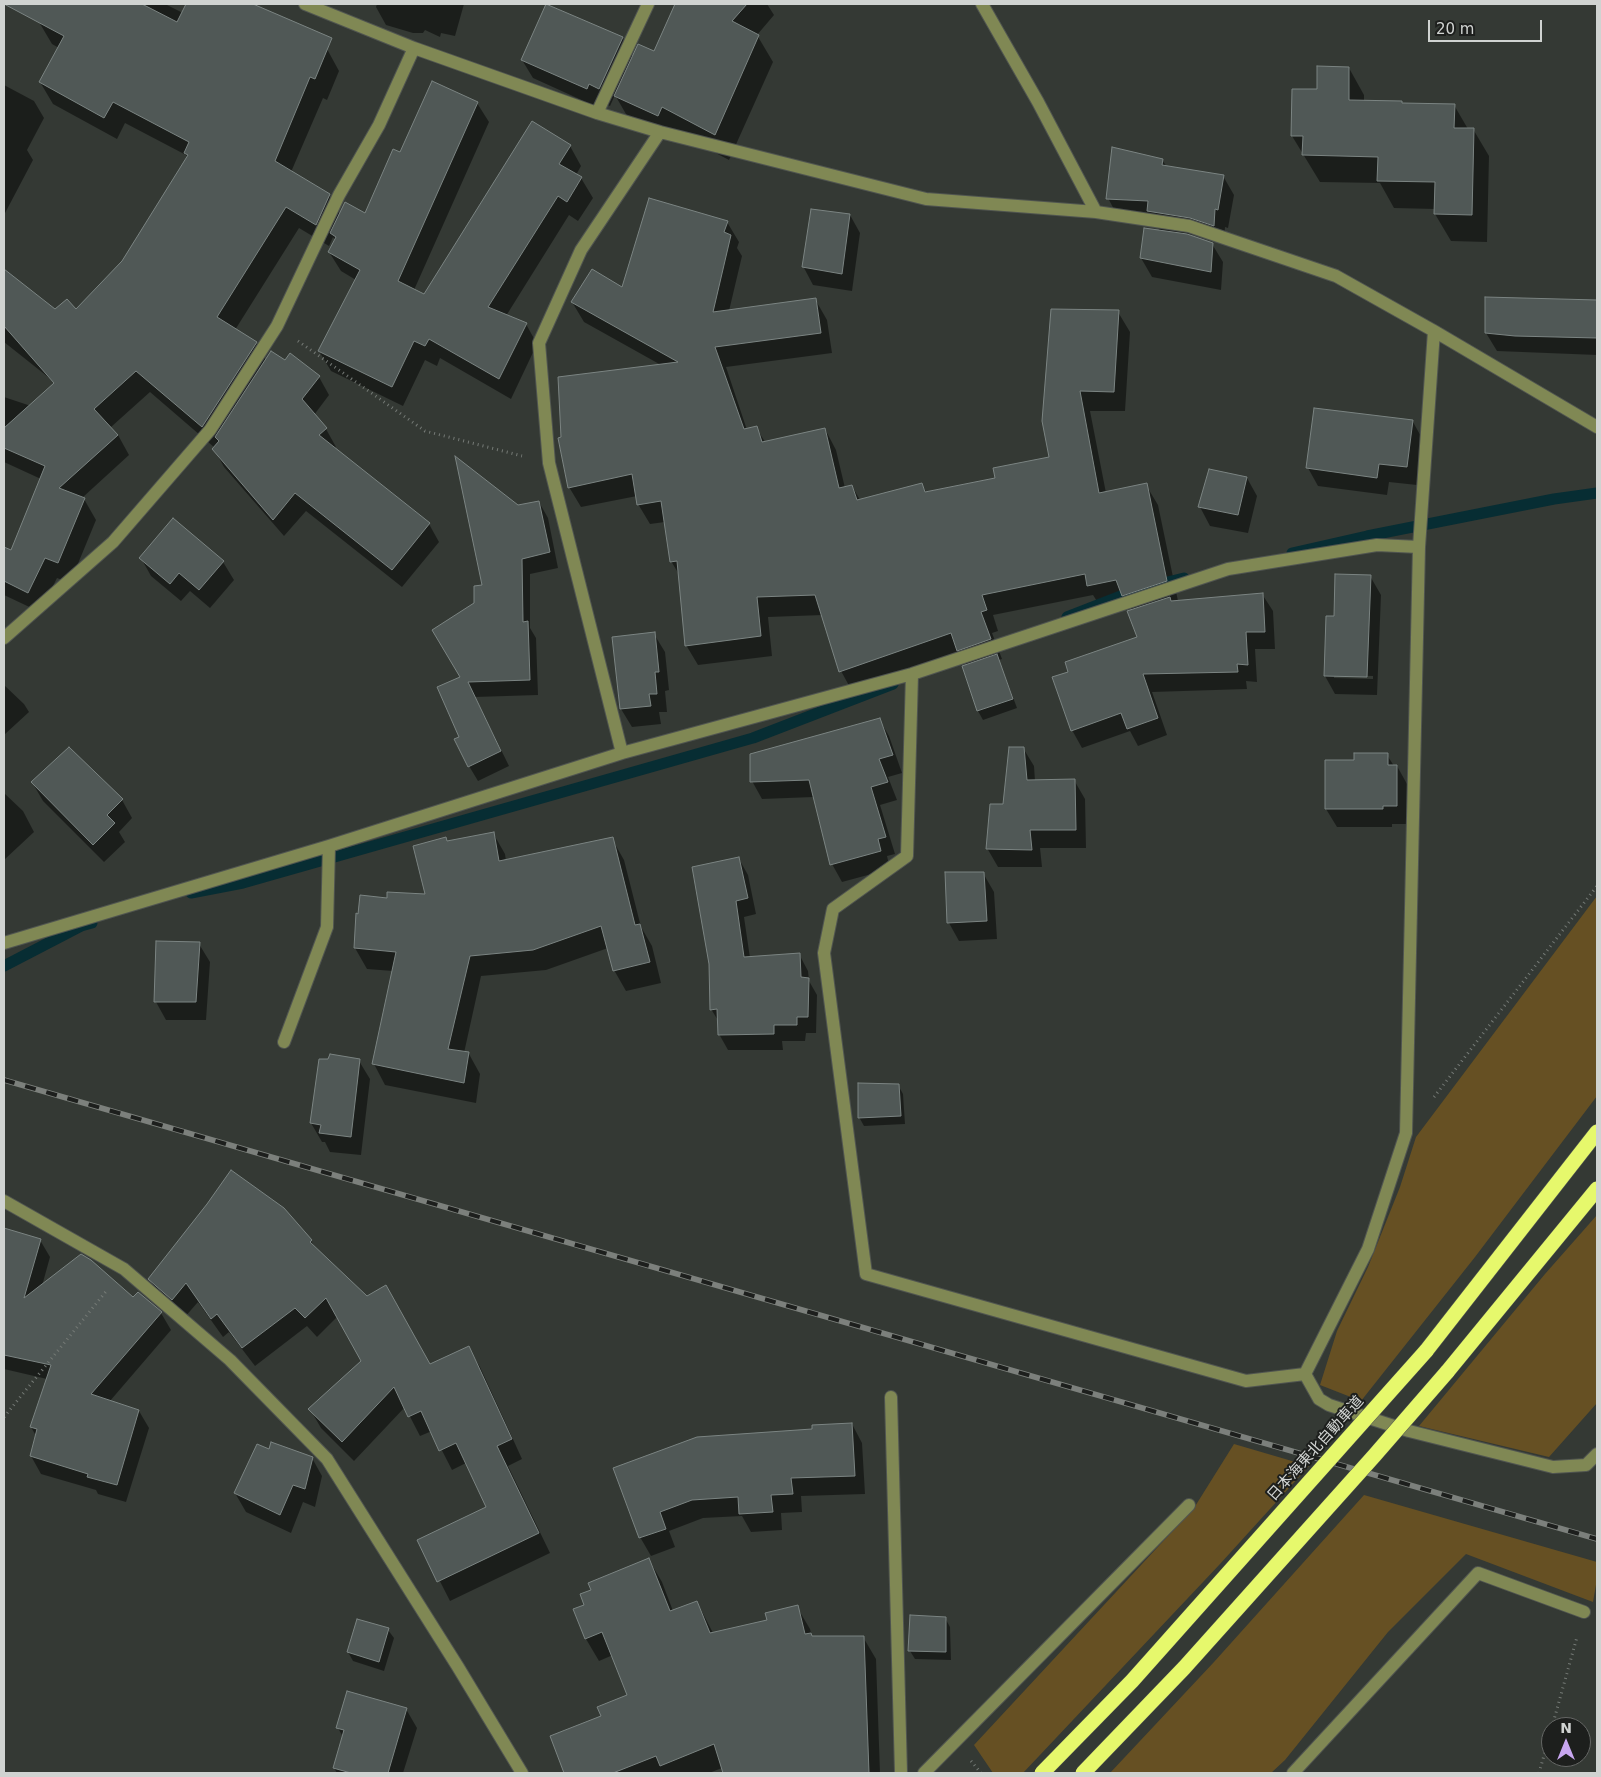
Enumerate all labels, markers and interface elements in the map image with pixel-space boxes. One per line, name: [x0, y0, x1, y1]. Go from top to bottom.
scale bar: [1431, 10, 1545, 42]
text: 20 m: [1436, 20, 1474, 38]
street label: 日本海東北自動車道: [1264, 1393, 1368, 1505]
north arrow: [1541, 1717, 1591, 1767]
text: N: [1560, 1720, 1572, 1736]

